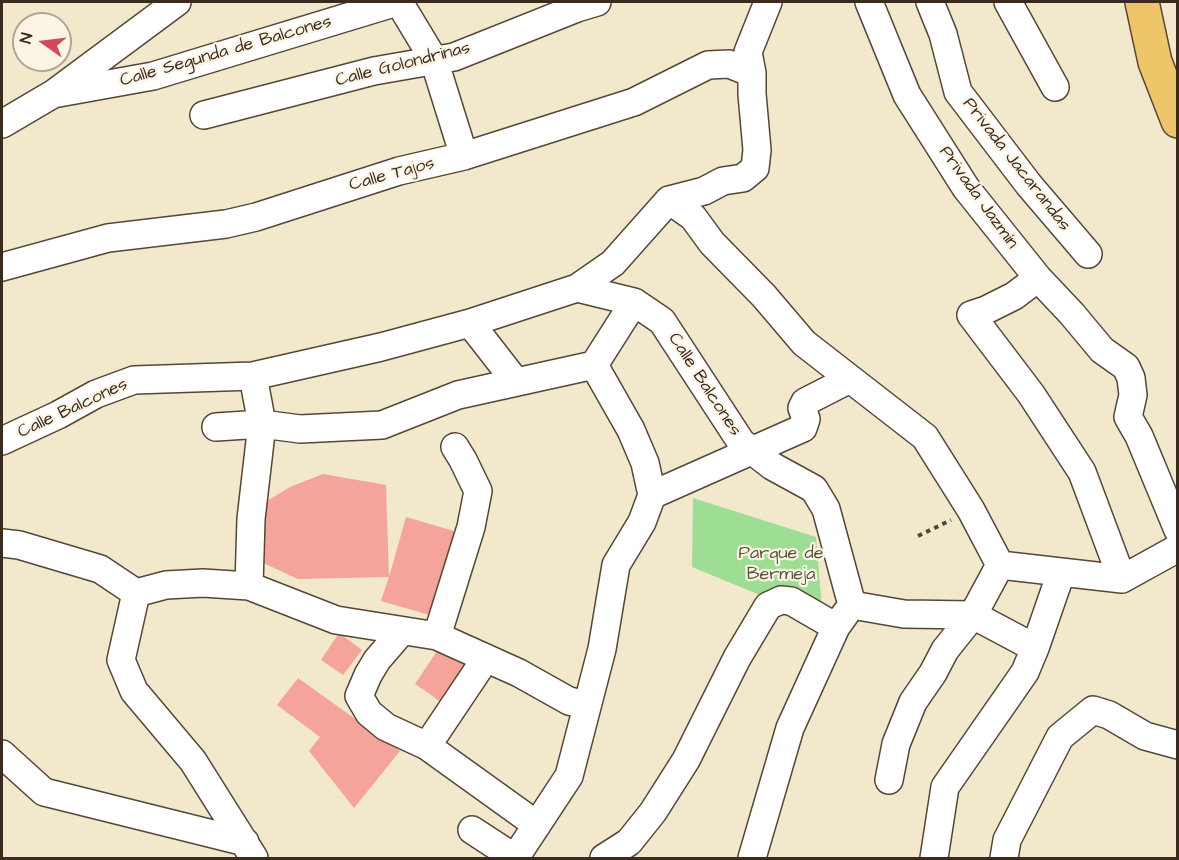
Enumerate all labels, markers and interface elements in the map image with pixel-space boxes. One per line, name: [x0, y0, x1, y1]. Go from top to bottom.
street label: Calle Segunda de Balcones: [118, 11, 334, 93]
north arrow: [12, 12, 72, 72]
text: N: [15, 31, 38, 46]
street label: Calle Golondrinas: [333, 38, 473, 92]
street label: Privada Jacarandas: [957, 94, 1075, 236]
street label: Privada Jazmín: [934, 142, 1022, 254]
street label: Calle Tajos: [347, 153, 437, 197]
street label: Calle Balcones: [663, 329, 745, 441]
street label: Calle Balcones: [15, 374, 131, 444]
park label: Parque de Bermeja: [739, 543, 823, 586]

